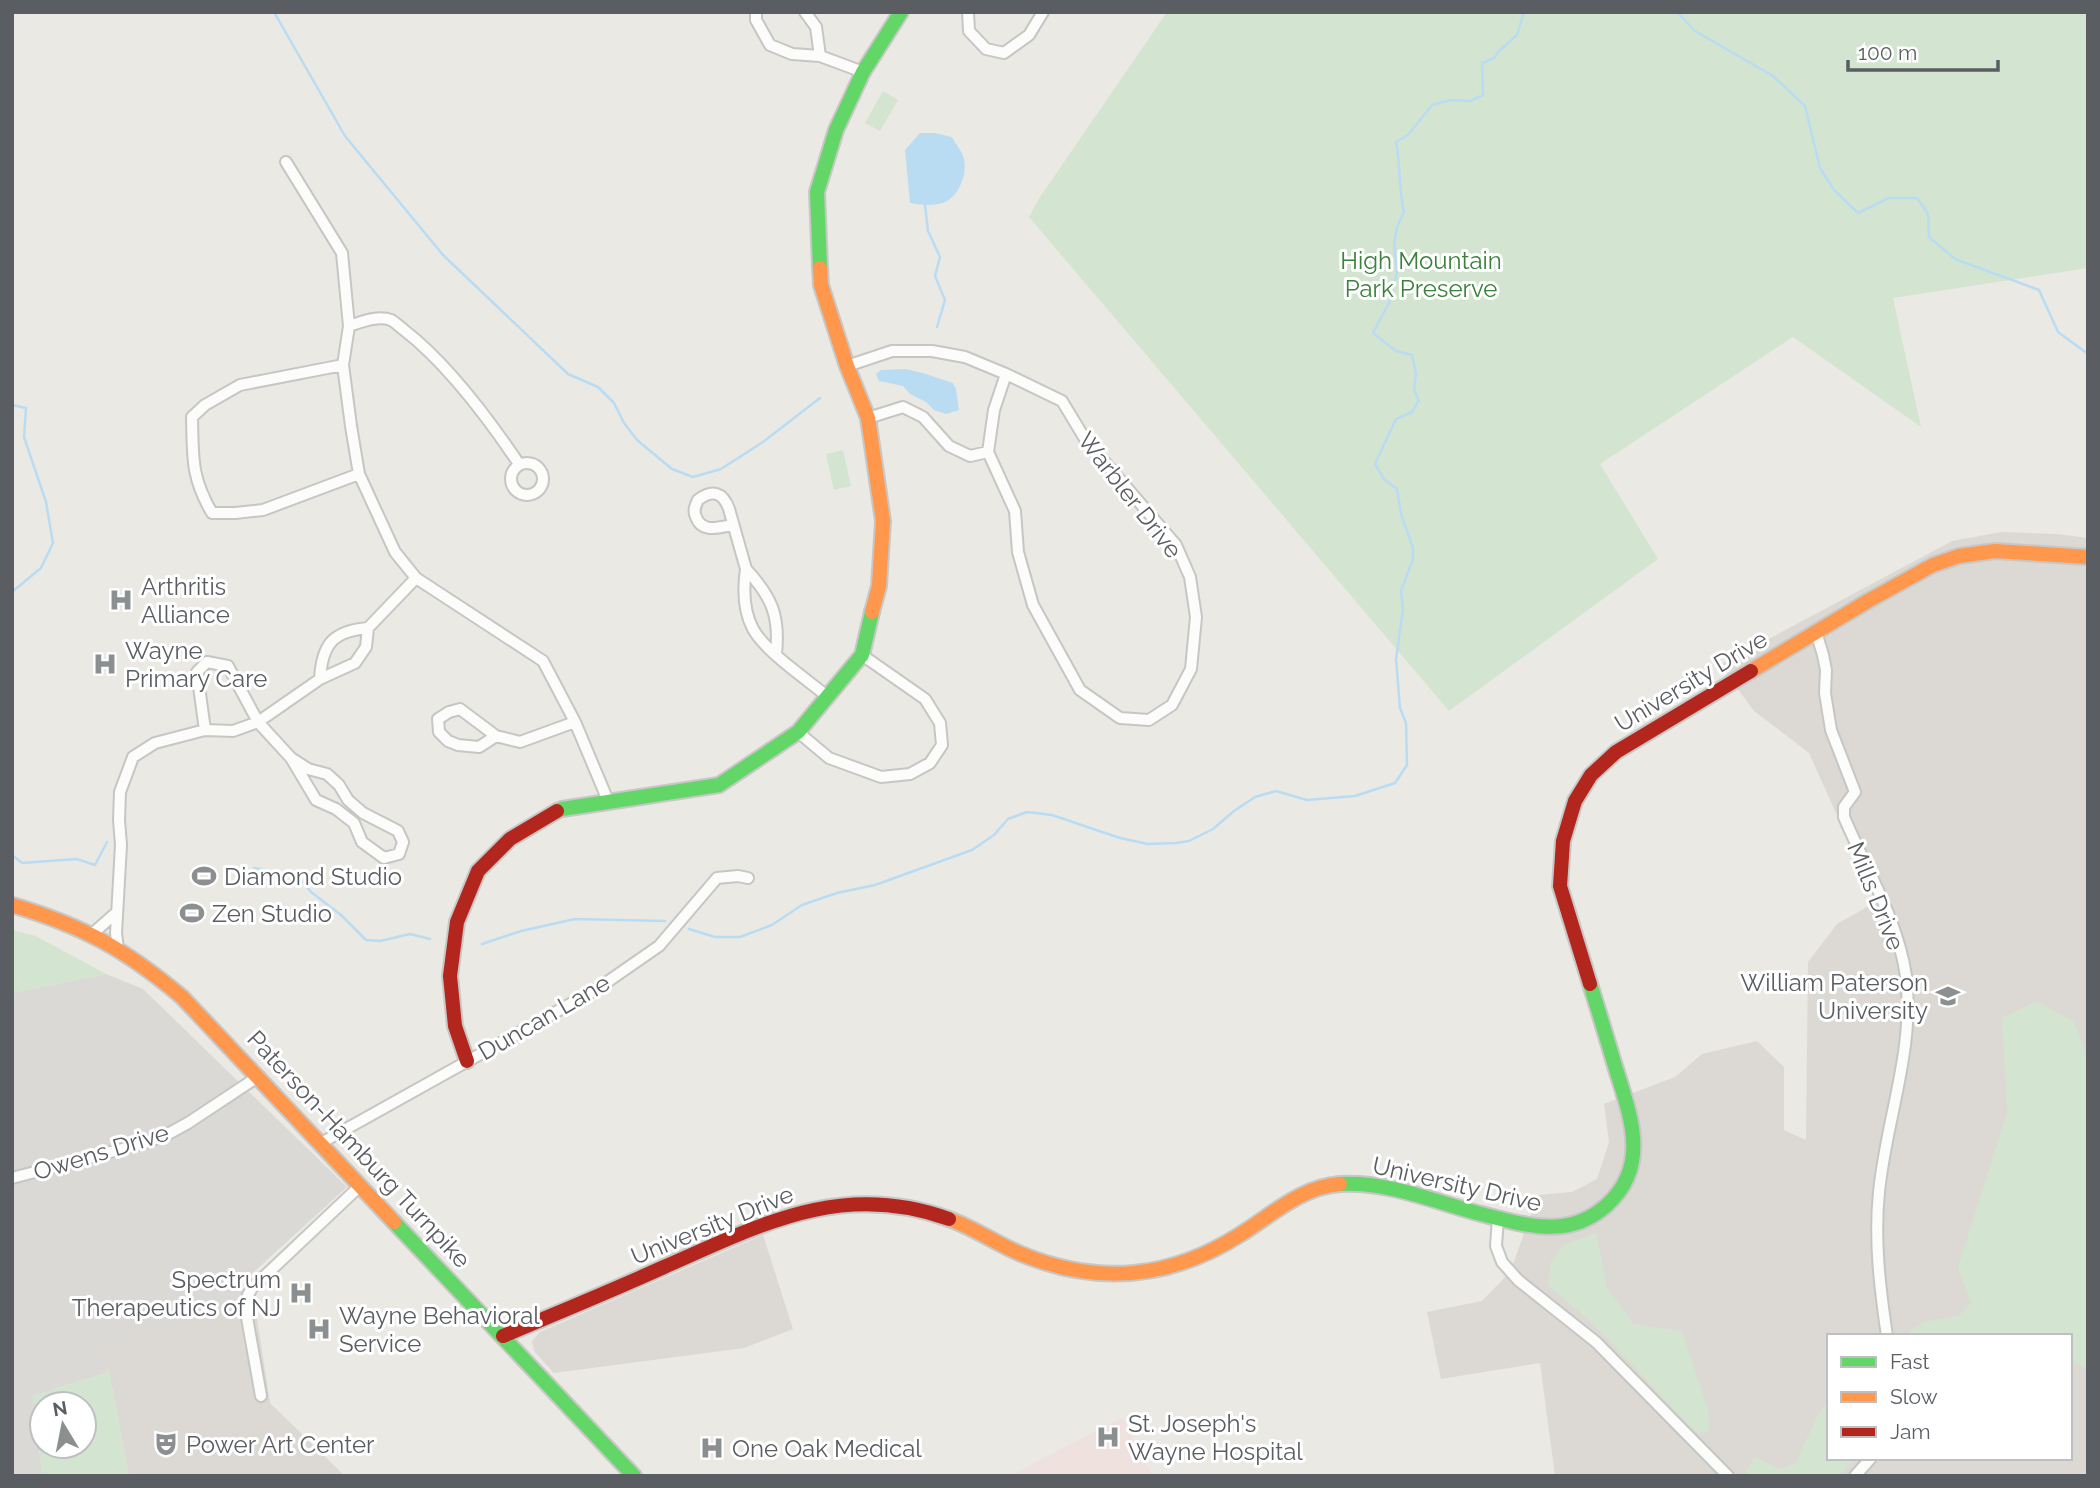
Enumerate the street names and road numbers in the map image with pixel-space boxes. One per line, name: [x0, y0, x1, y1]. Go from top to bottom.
street label: Warbler Drive: [1072, 426, 1188, 564]
street label: University Drive: [1610, 624, 1772, 738]
street label: Mills Drive: [1841, 838, 1911, 954]
street label: Duncan Lane: [473, 968, 615, 1066]
street label: Paterson-Hamburg Turnpike: [241, 1024, 477, 1274]
street label: Owens Drive: [30, 1118, 172, 1186]
street label: University Drive: [1370, 1150, 1544, 1218]
street label: University Drive: [627, 1179, 797, 1271]

